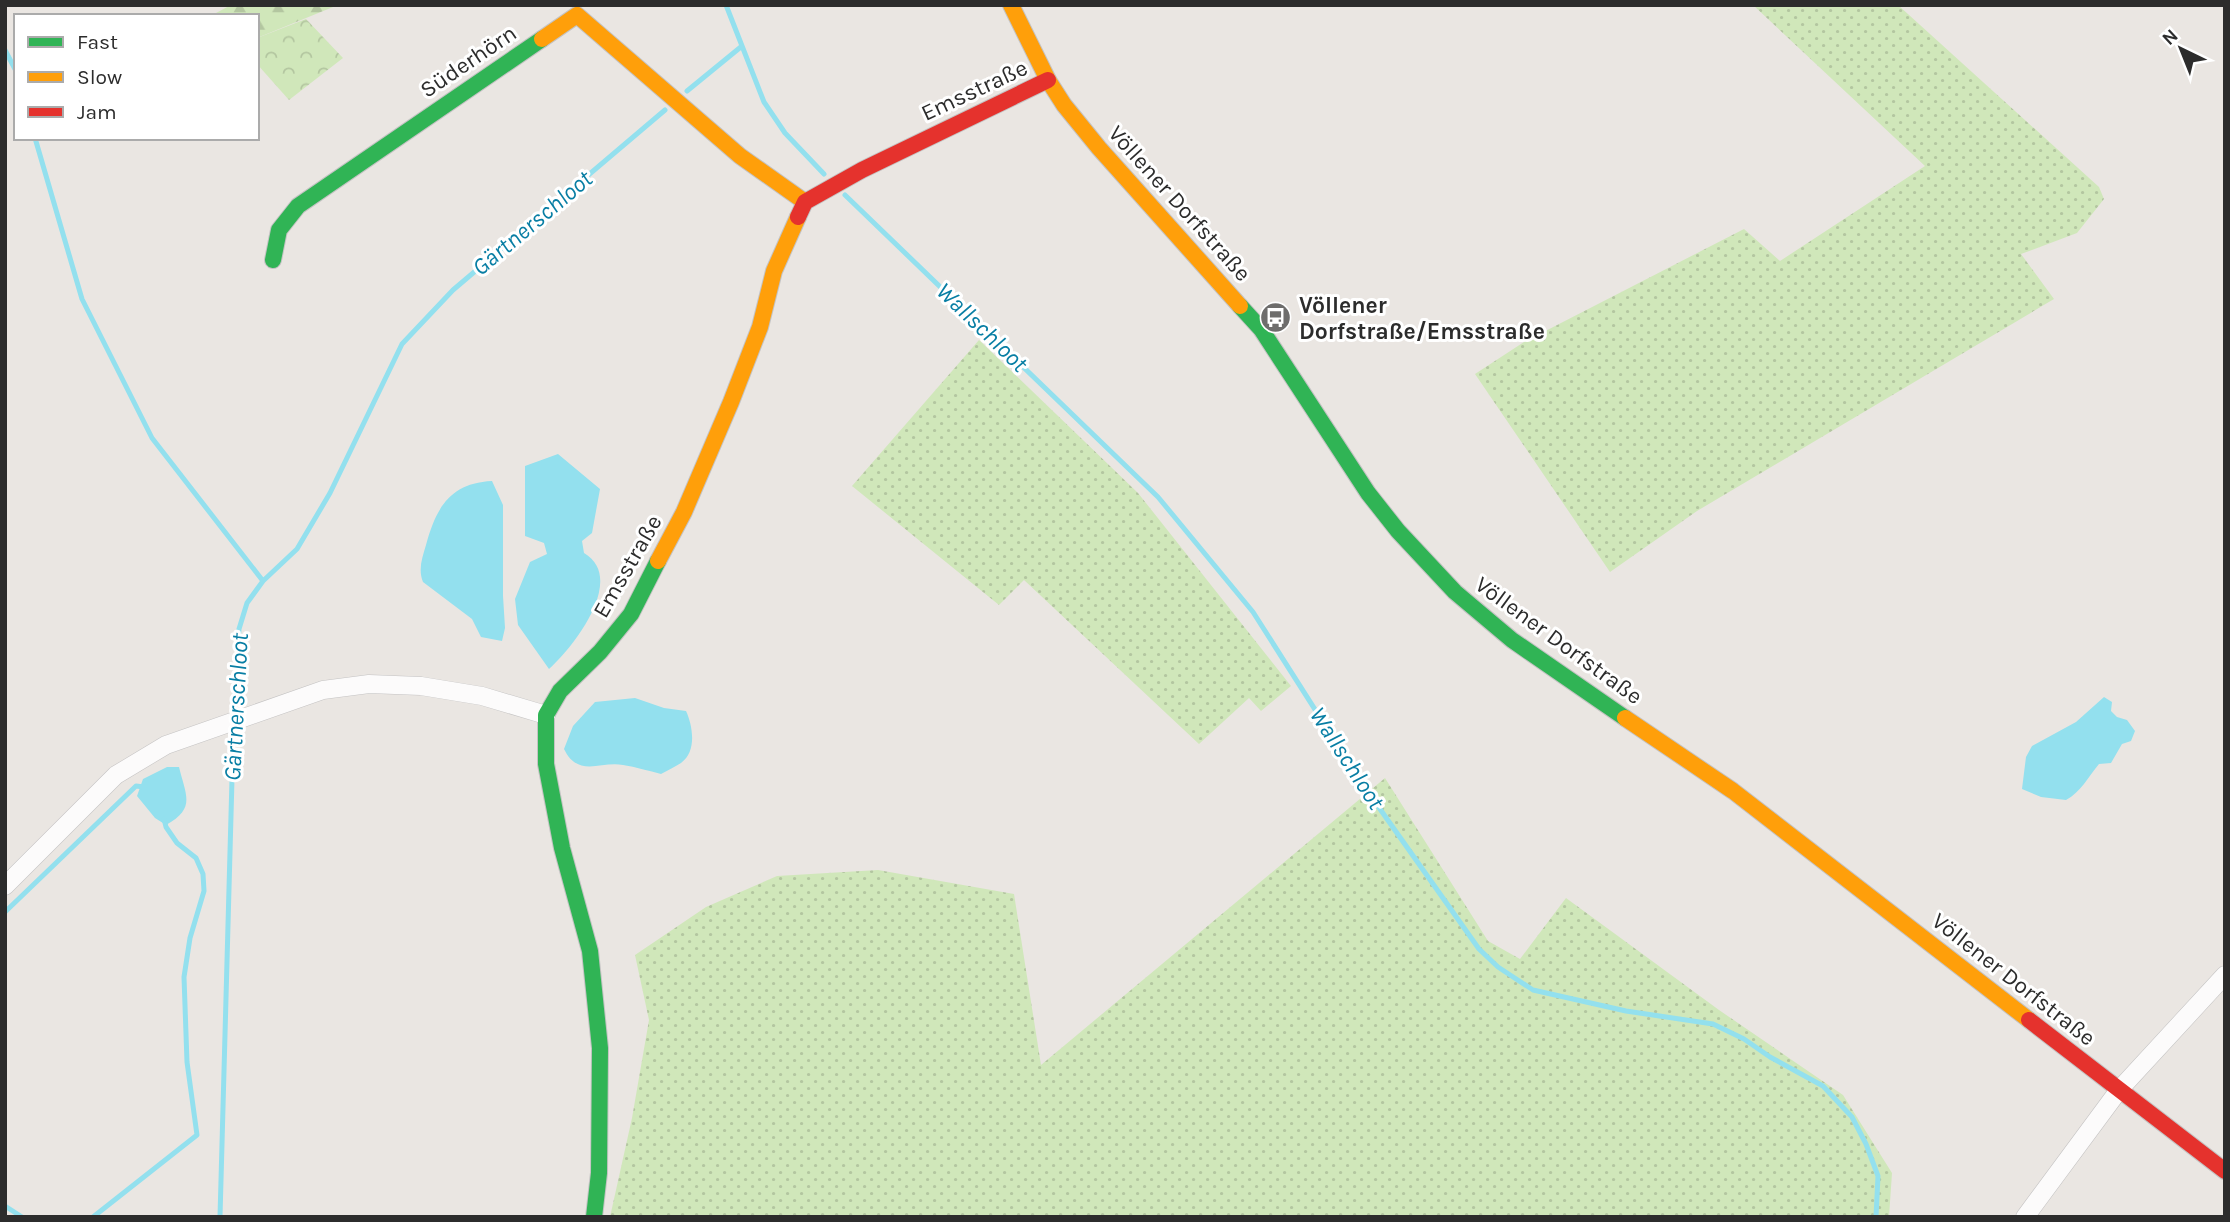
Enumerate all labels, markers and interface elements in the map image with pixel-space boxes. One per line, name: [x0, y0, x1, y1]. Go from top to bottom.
legend: [14, 14, 259, 140]
north arrow: [2146, 14, 2216, 84]
street label: Süderhörn: [415, 19, 522, 103]
text: N: [2158, 25, 2183, 50]
text: Fast: [77, 30, 118, 54]
street label: Emsstraße: [917, 54, 1032, 127]
text: Slow: [77, 65, 122, 89]
text: Jam: [77, 100, 117, 124]
street label: Völlener Dorfstraße: [1103, 120, 1257, 287]
water label: Gärtnerschloot: [466, 164, 598, 281]
water label: Wallschloot: [931, 277, 1034, 378]
place label: Völlener Dorfstraße/Emsstraße: [1299, 292, 1545, 345]
bus stop icon: Völlener Dorfstraße/Emsstraße: [1259, 301, 1293, 335]
street label: Emsstraße: [587, 510, 668, 622]
street label: Völlener Dorfstraße: [1470, 571, 1648, 710]
water label: Gärtnerschloot: [218, 631, 254, 782]
water label: Wallschloot: [1304, 702, 1391, 815]
street label: Völlener Dorfstraße: [1927, 907, 2101, 1052]

